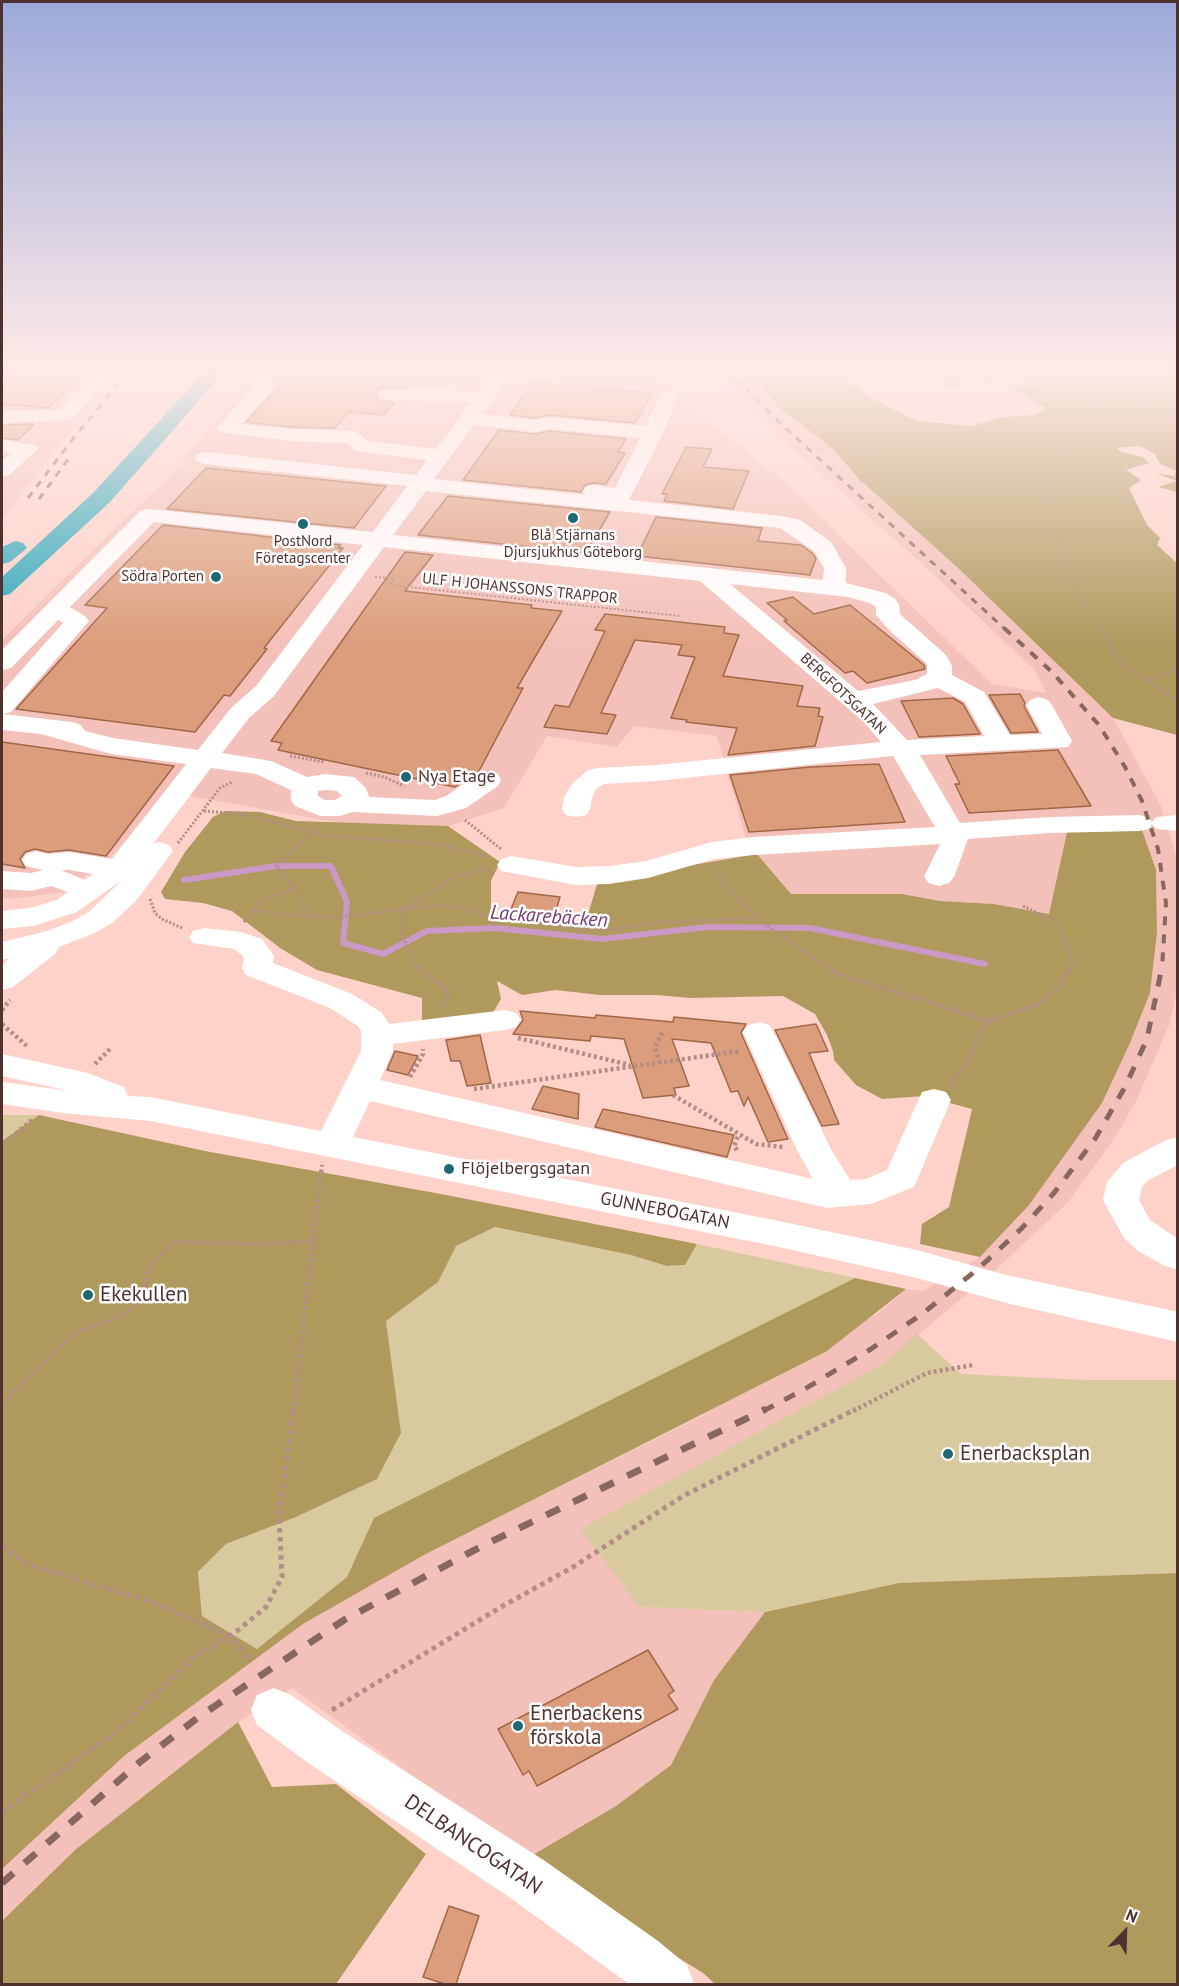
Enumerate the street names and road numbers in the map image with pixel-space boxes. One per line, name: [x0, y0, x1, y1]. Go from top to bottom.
street label: ULF H JOHANSSONS TRAPPOR: [421, 570, 619, 608]
street label: BERGFOTSGATAN: [796, 650, 890, 738]
street label: GUNNEBOGATAN: [599, 1188, 731, 1234]
street label: DELBANCOGATAN: [399, 1790, 547, 1900]

